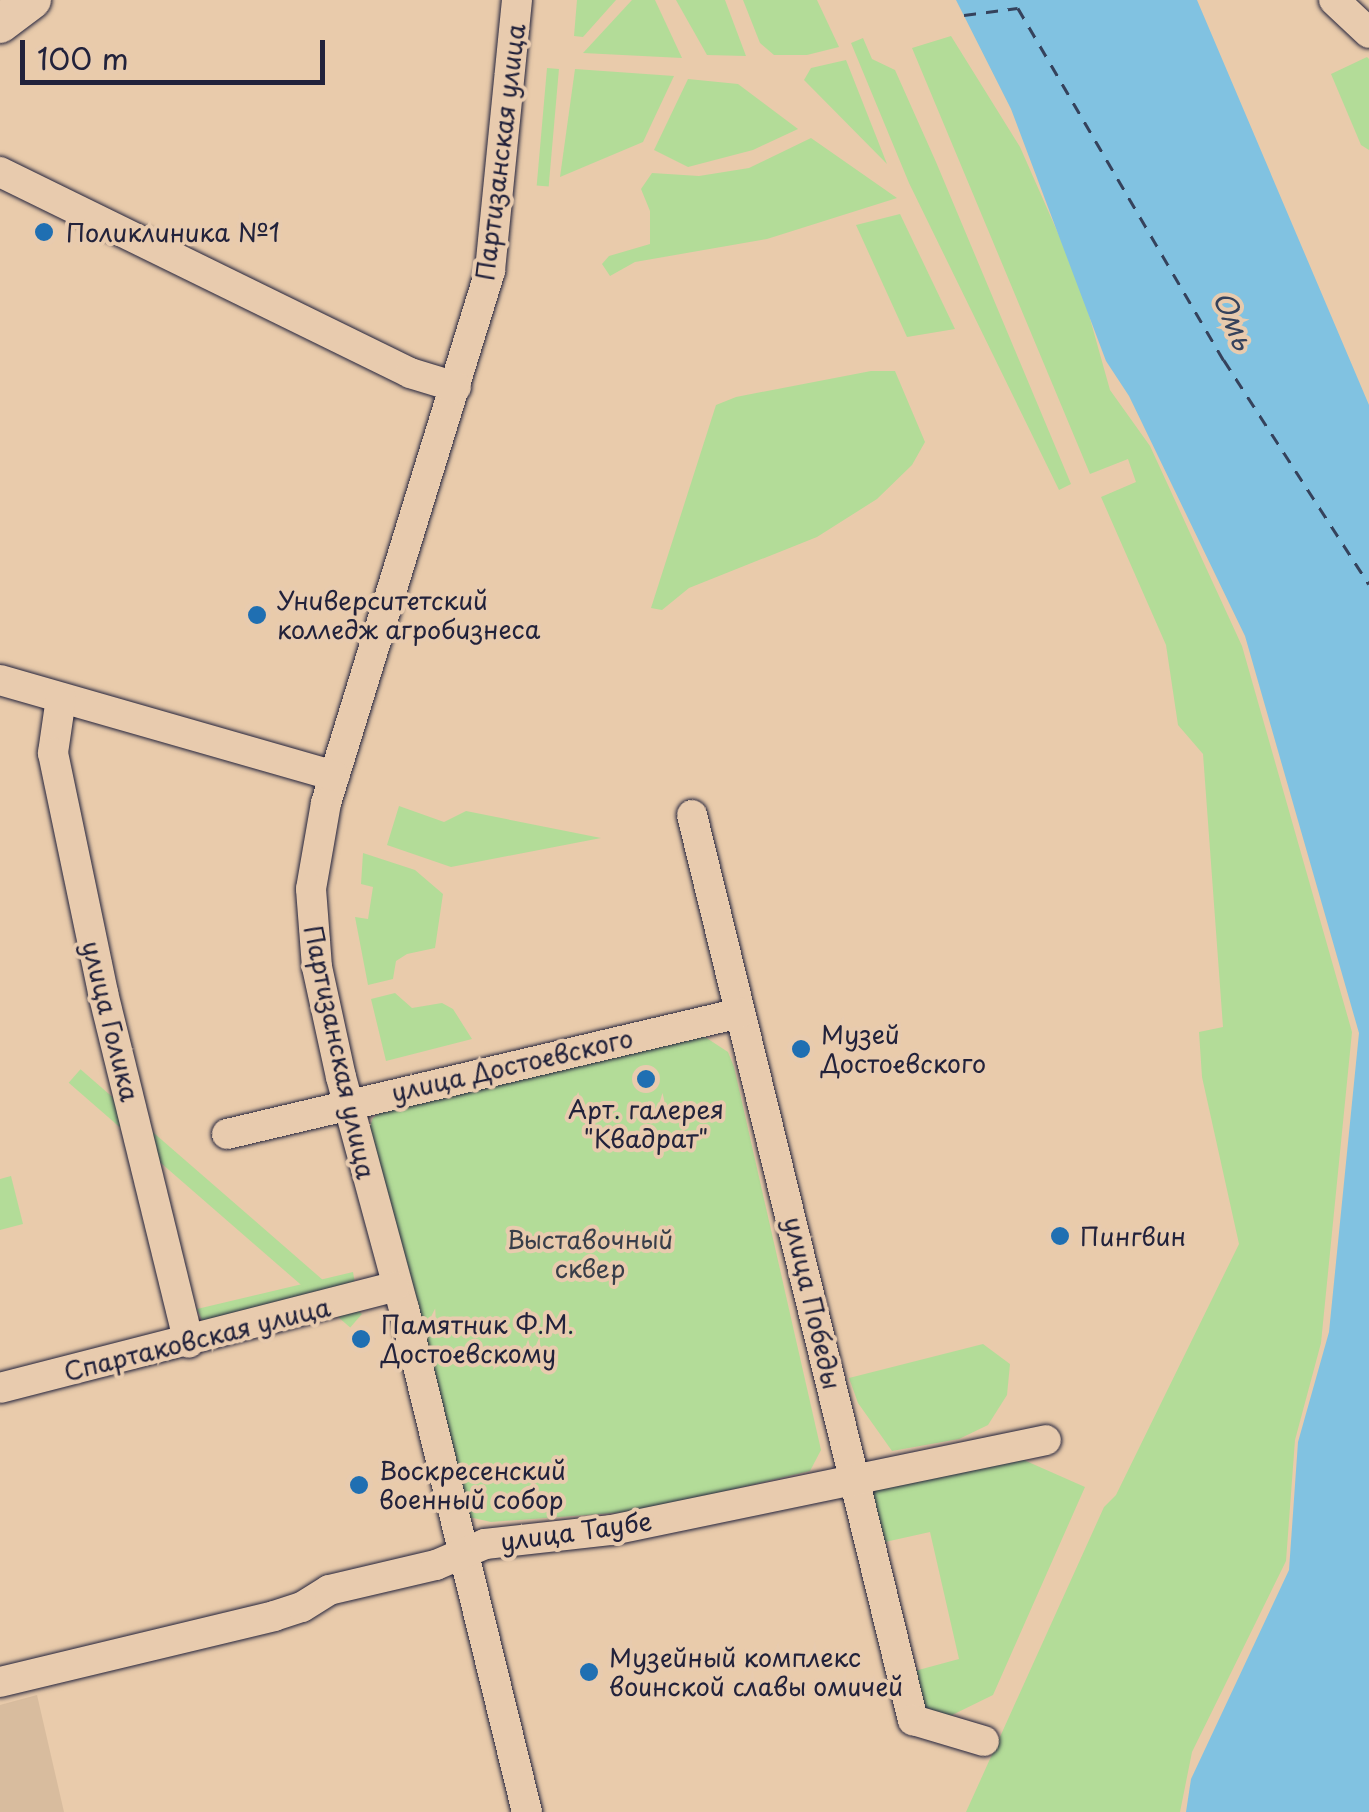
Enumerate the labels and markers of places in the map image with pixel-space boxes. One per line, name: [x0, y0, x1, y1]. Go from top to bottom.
place label: Поликлиника №1: [66, 217, 280, 247]
marker: Поликлиника №1: [31, 219, 57, 245]
place label: Университетский колледж агробизнеса: [277, 586, 543, 645]
marker: Университетский колледж агробизнеса: [246, 604, 268, 626]
place label: Музей Достоевского: [821, 1020, 986, 1079]
marker: Музей Достоевского: [790, 1038, 812, 1060]
marker: Арт. галерея "Квадрат": [635, 1068, 657, 1090]
place label: Арт. галерея "Квадрат": [568, 1095, 724, 1154]
place label: Пингвин: [1080, 1221, 1186, 1251]
marker: Пингвин: [1049, 1225, 1071, 1247]
place label: Памятник Ф.М. Достоевскому: [381, 1310, 574, 1369]
marker: Памятник Ф.М. Достоевскому: [350, 1328, 372, 1350]
place label: Воскресенский военный собор: [379, 1456, 566, 1515]
marker: Воскресенский военный собор: [348, 1474, 370, 1496]
place label: Музейный комплекс воинской славы омичей: [609, 1643, 903, 1702]
marker: Музейный комплекс воинской славы омичей: [578, 1661, 600, 1683]

